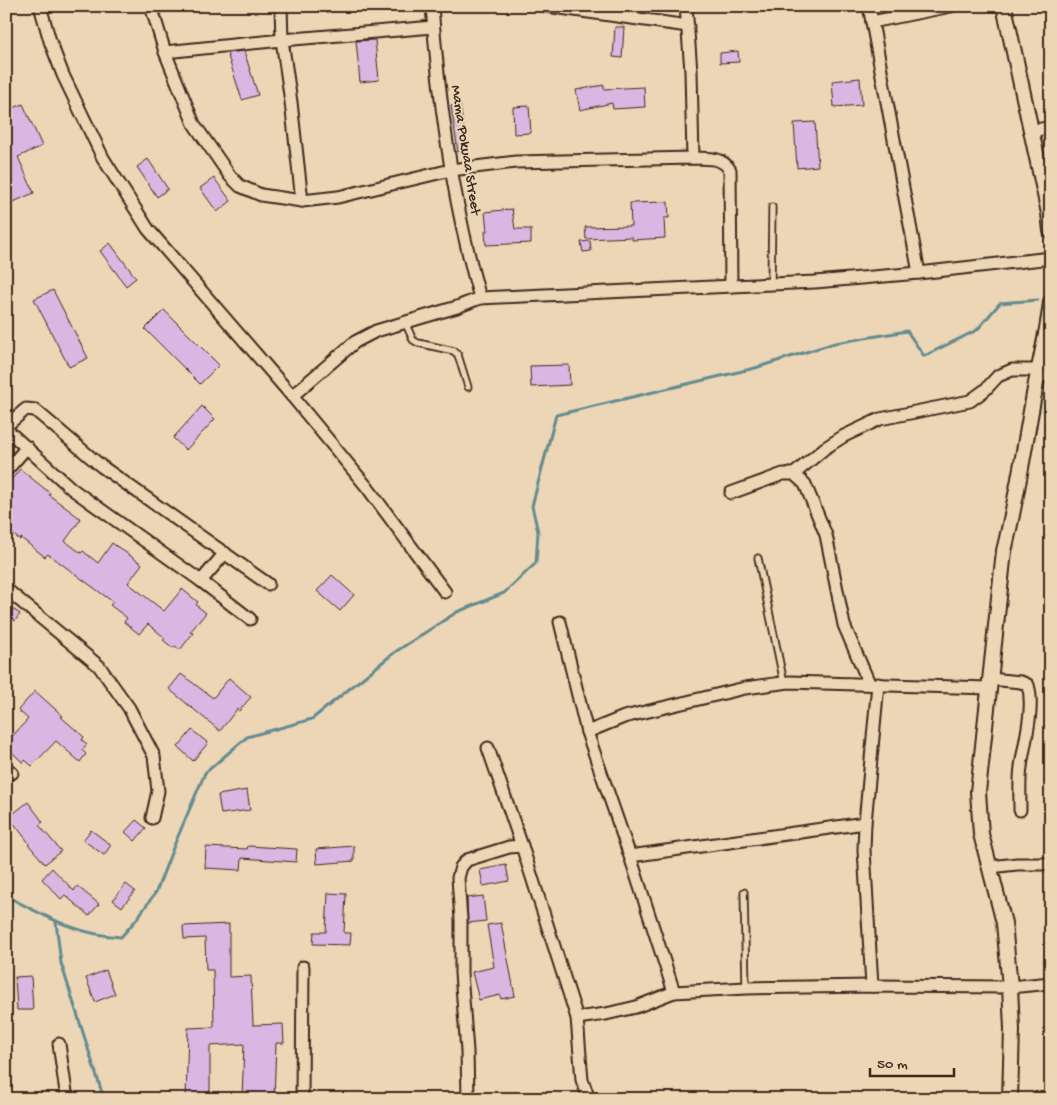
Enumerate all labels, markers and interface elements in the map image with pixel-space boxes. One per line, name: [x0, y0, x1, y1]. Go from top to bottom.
street label: Mama Pokuaa Street: [446, 84, 484, 218]
scale bar: [870, 1045, 953, 1077]
text: 50 m: [877, 1056, 908, 1074]

